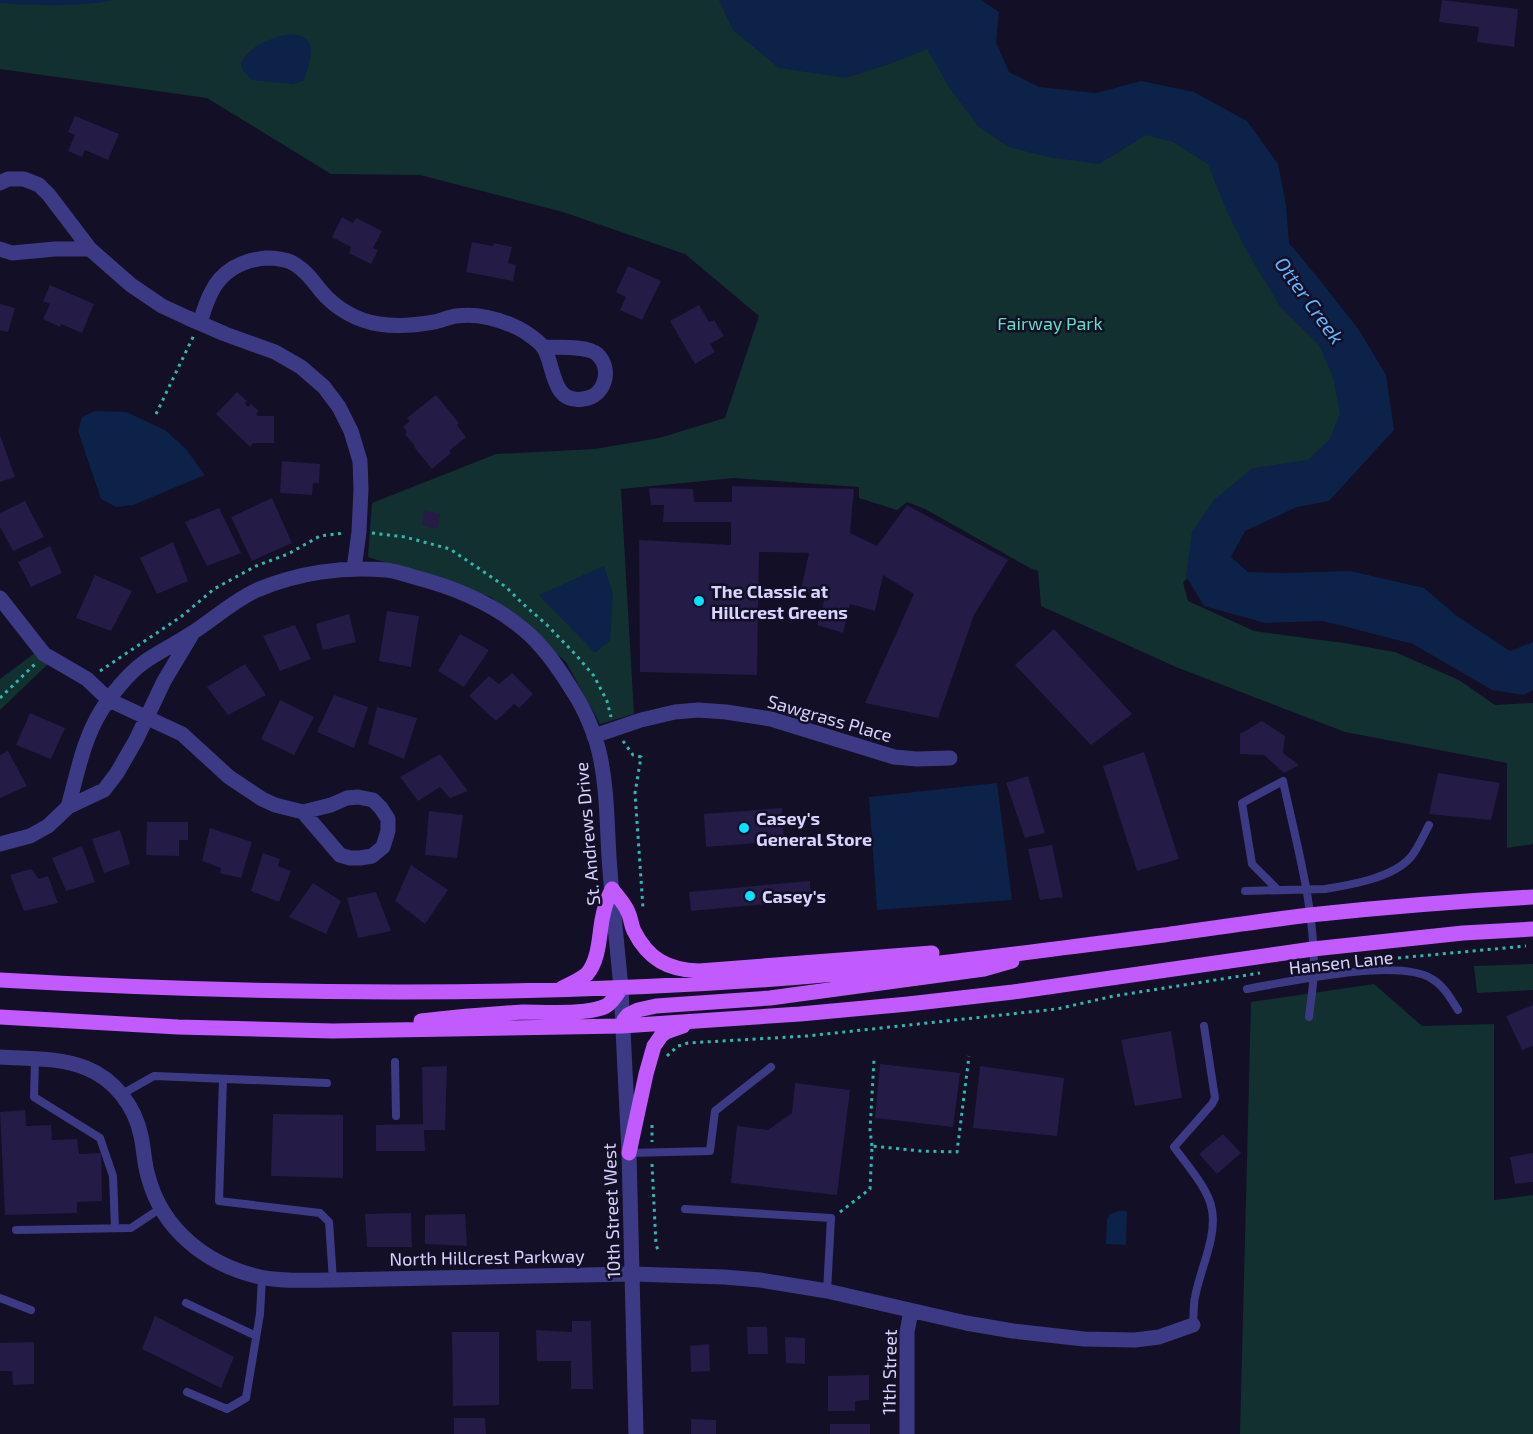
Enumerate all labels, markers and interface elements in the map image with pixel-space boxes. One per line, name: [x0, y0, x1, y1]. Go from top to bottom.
water label: Otter Creek: [1270, 252, 1350, 348]
park label: Fairway Park: [997, 312, 1103, 334]
place label: The Classic at Hillcrest Greens: [711, 580, 848, 623]
marker: The Classic at Hillcrest Greens: [692, 594, 706, 608]
street label: Sawgrass Place: [765, 690, 895, 746]
street label: St. Andrews Drive: [570, 761, 604, 907]
place label: Casey's General Store: [756, 807, 872, 850]
marker: Casey's General Store: [737, 821, 751, 835]
place label: Casey's: [762, 885, 826, 907]
marker: Casey's: [743, 889, 757, 903]
street label: Hansen Lane: [1288, 946, 1394, 978]
street label: 10th Street West: [598, 1143, 624, 1279]
street label: North Hillcrest Parkway: [389, 1244, 585, 1270]
street label: 11th Street: [877, 1329, 901, 1415]

